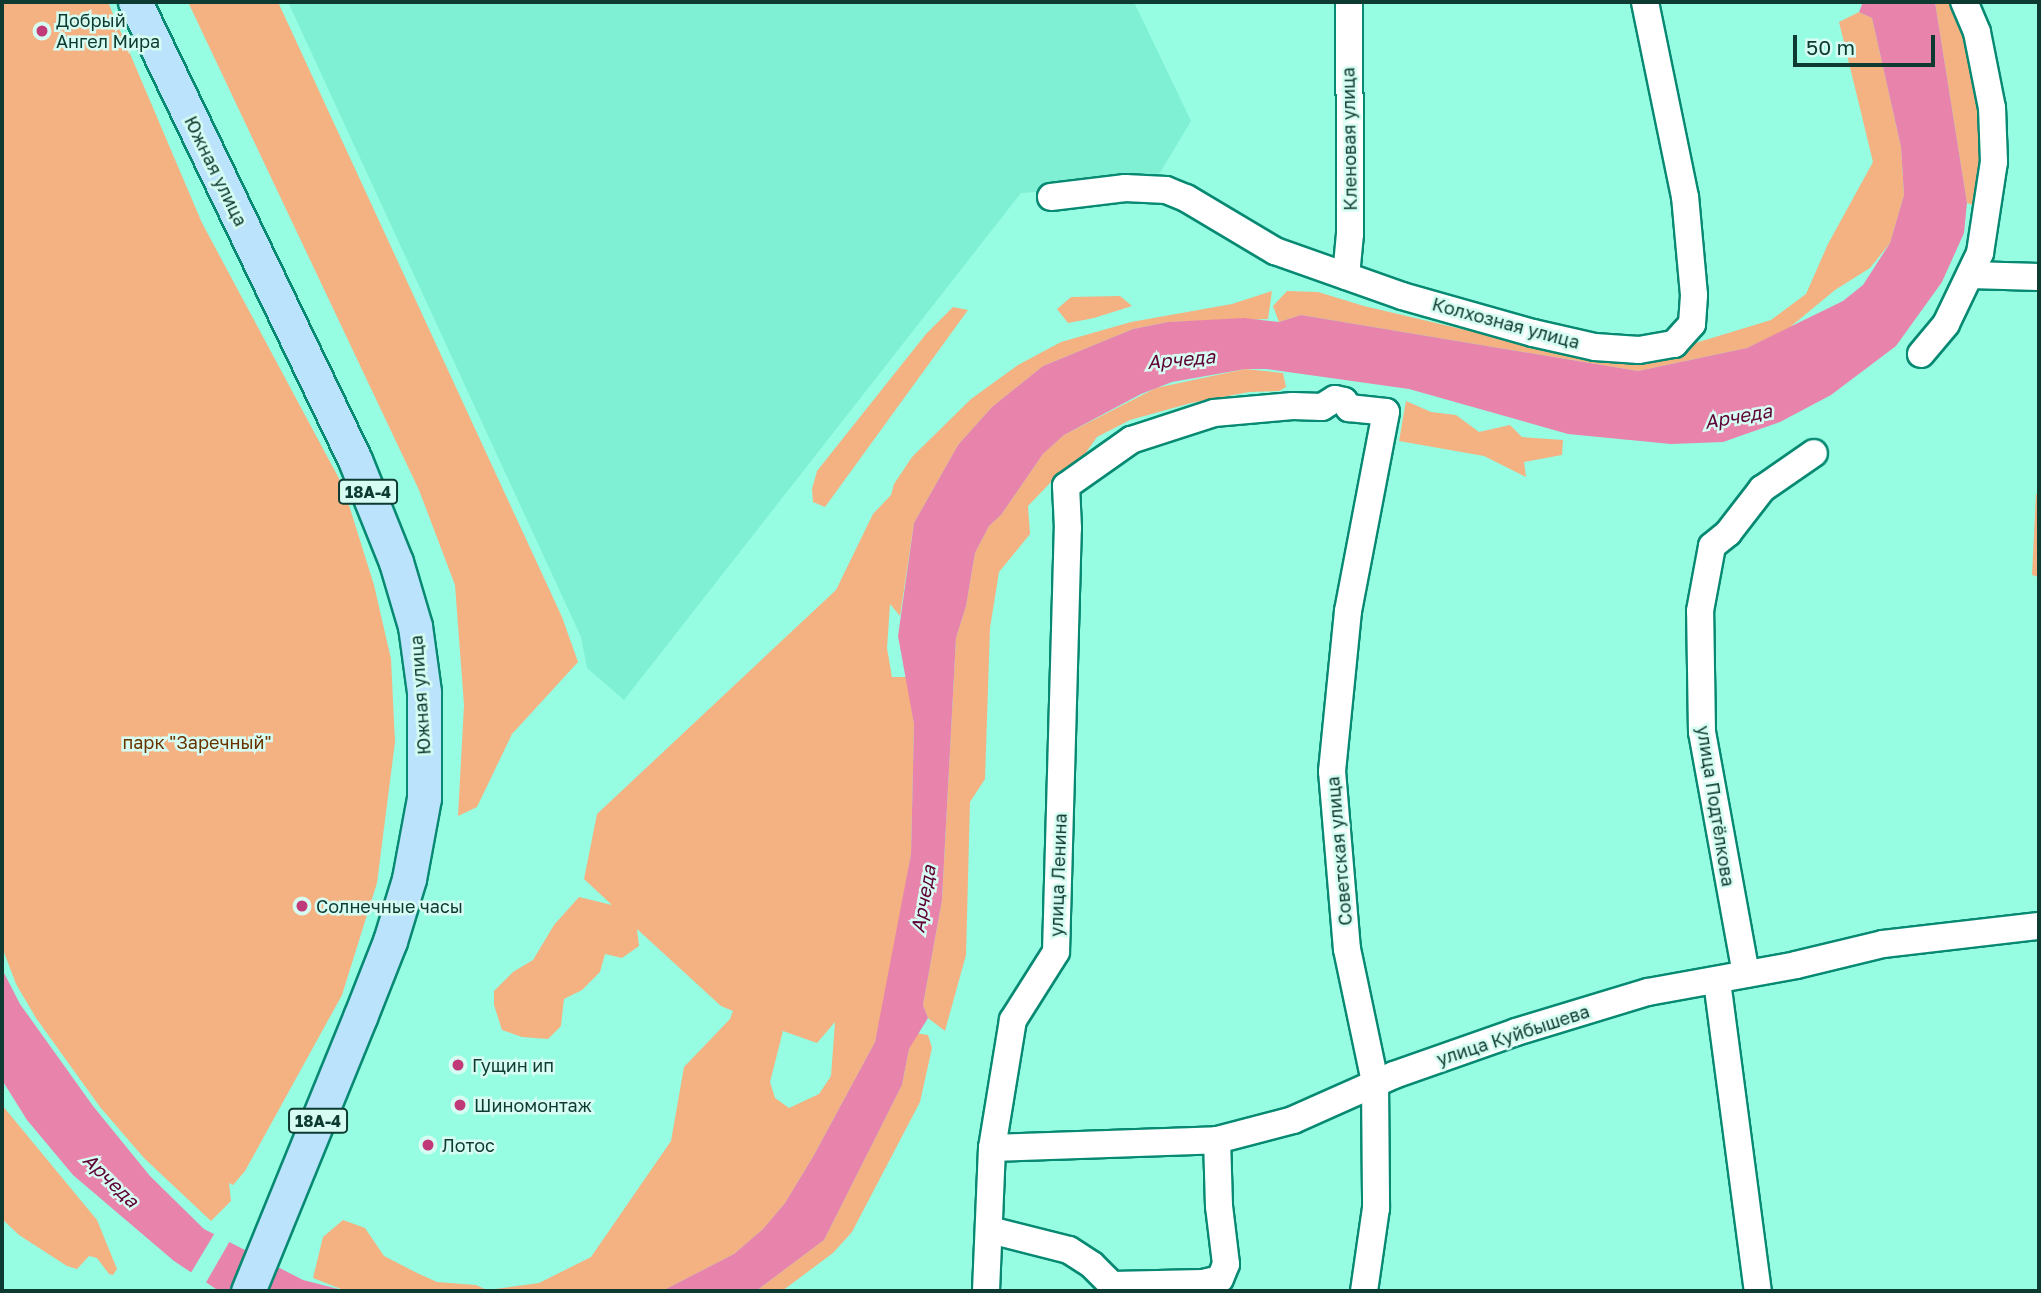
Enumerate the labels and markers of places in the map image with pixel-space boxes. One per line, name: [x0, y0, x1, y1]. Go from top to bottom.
place label: Добрый Ангел Мира: [56, 10, 160, 52]
marker: Добрый Ангел Мира: [34, 23, 50, 39]
place label: Солнечные часы: [316, 895, 463, 917]
marker: Солнечные часы: [294, 898, 310, 914]
place label: Гущин ип: [472, 1054, 554, 1076]
marker: Гущин ип: [450, 1057, 466, 1073]
place label: Шиномонтаж: [474, 1094, 592, 1116]
marker: Шиномонтаж: [452, 1097, 468, 1113]
place label: Лотос: [442, 1134, 495, 1156]
marker: Лотос: [420, 1137, 436, 1153]

